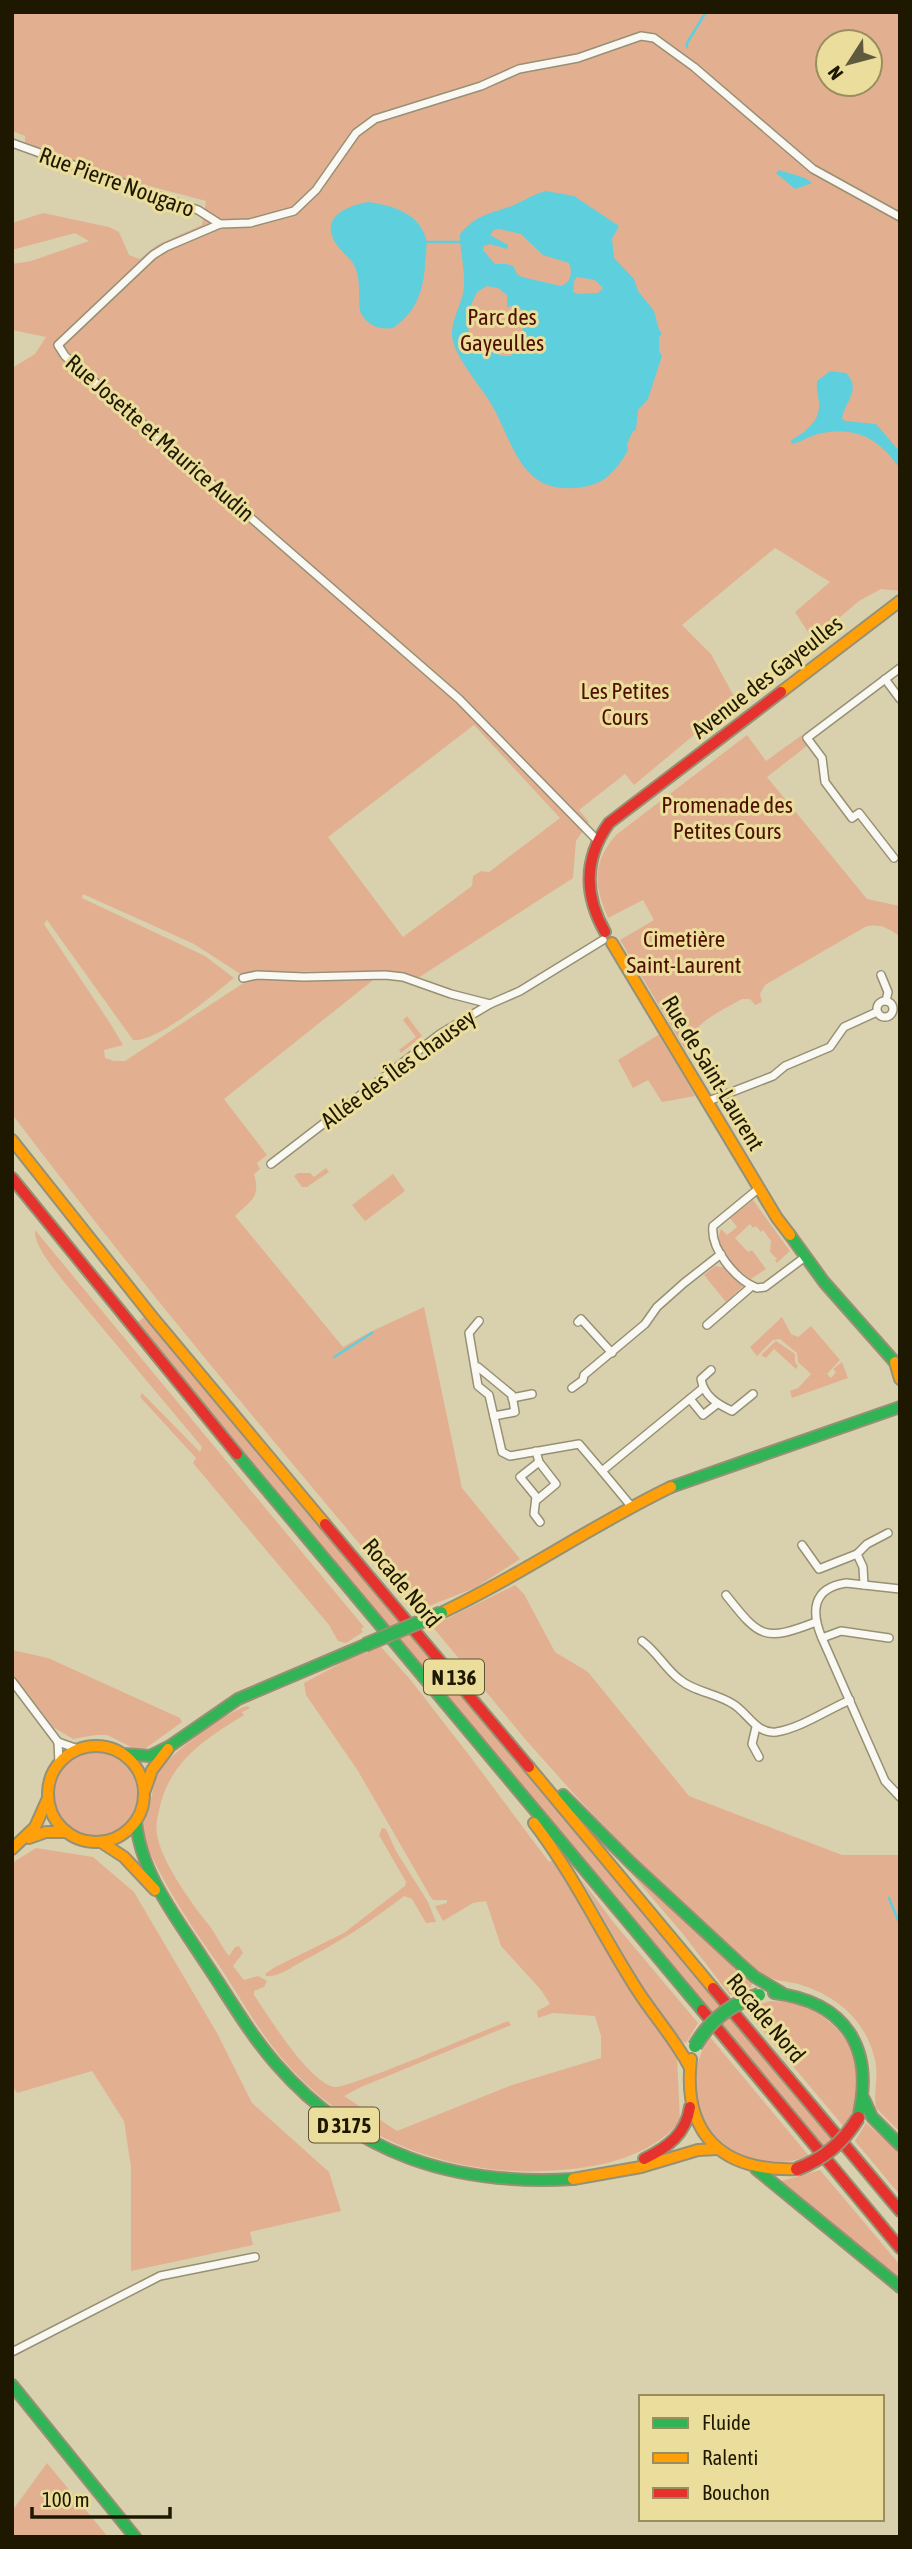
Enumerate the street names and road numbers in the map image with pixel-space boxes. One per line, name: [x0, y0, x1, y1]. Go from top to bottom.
street label: Rue Pierre Nougaro: [36, 142, 198, 222]
street label: Rue Josette et Maurice Audin: [61, 349, 259, 527]
street label: Avenue des Gayeulles: [687, 610, 847, 744]
street label: Rue de Saint-Laurent: [657, 991, 769, 1155]
street label: Allée des Îles Chausey: [316, 1004, 480, 1134]
street label: Rocade Nord: [357, 1533, 447, 1633]
road number: N 136: [424, 1660, 484, 1694]
street label: Rocade Nord: [721, 1968, 811, 2068]
road number: D 3175: [309, 2108, 379, 2142]

